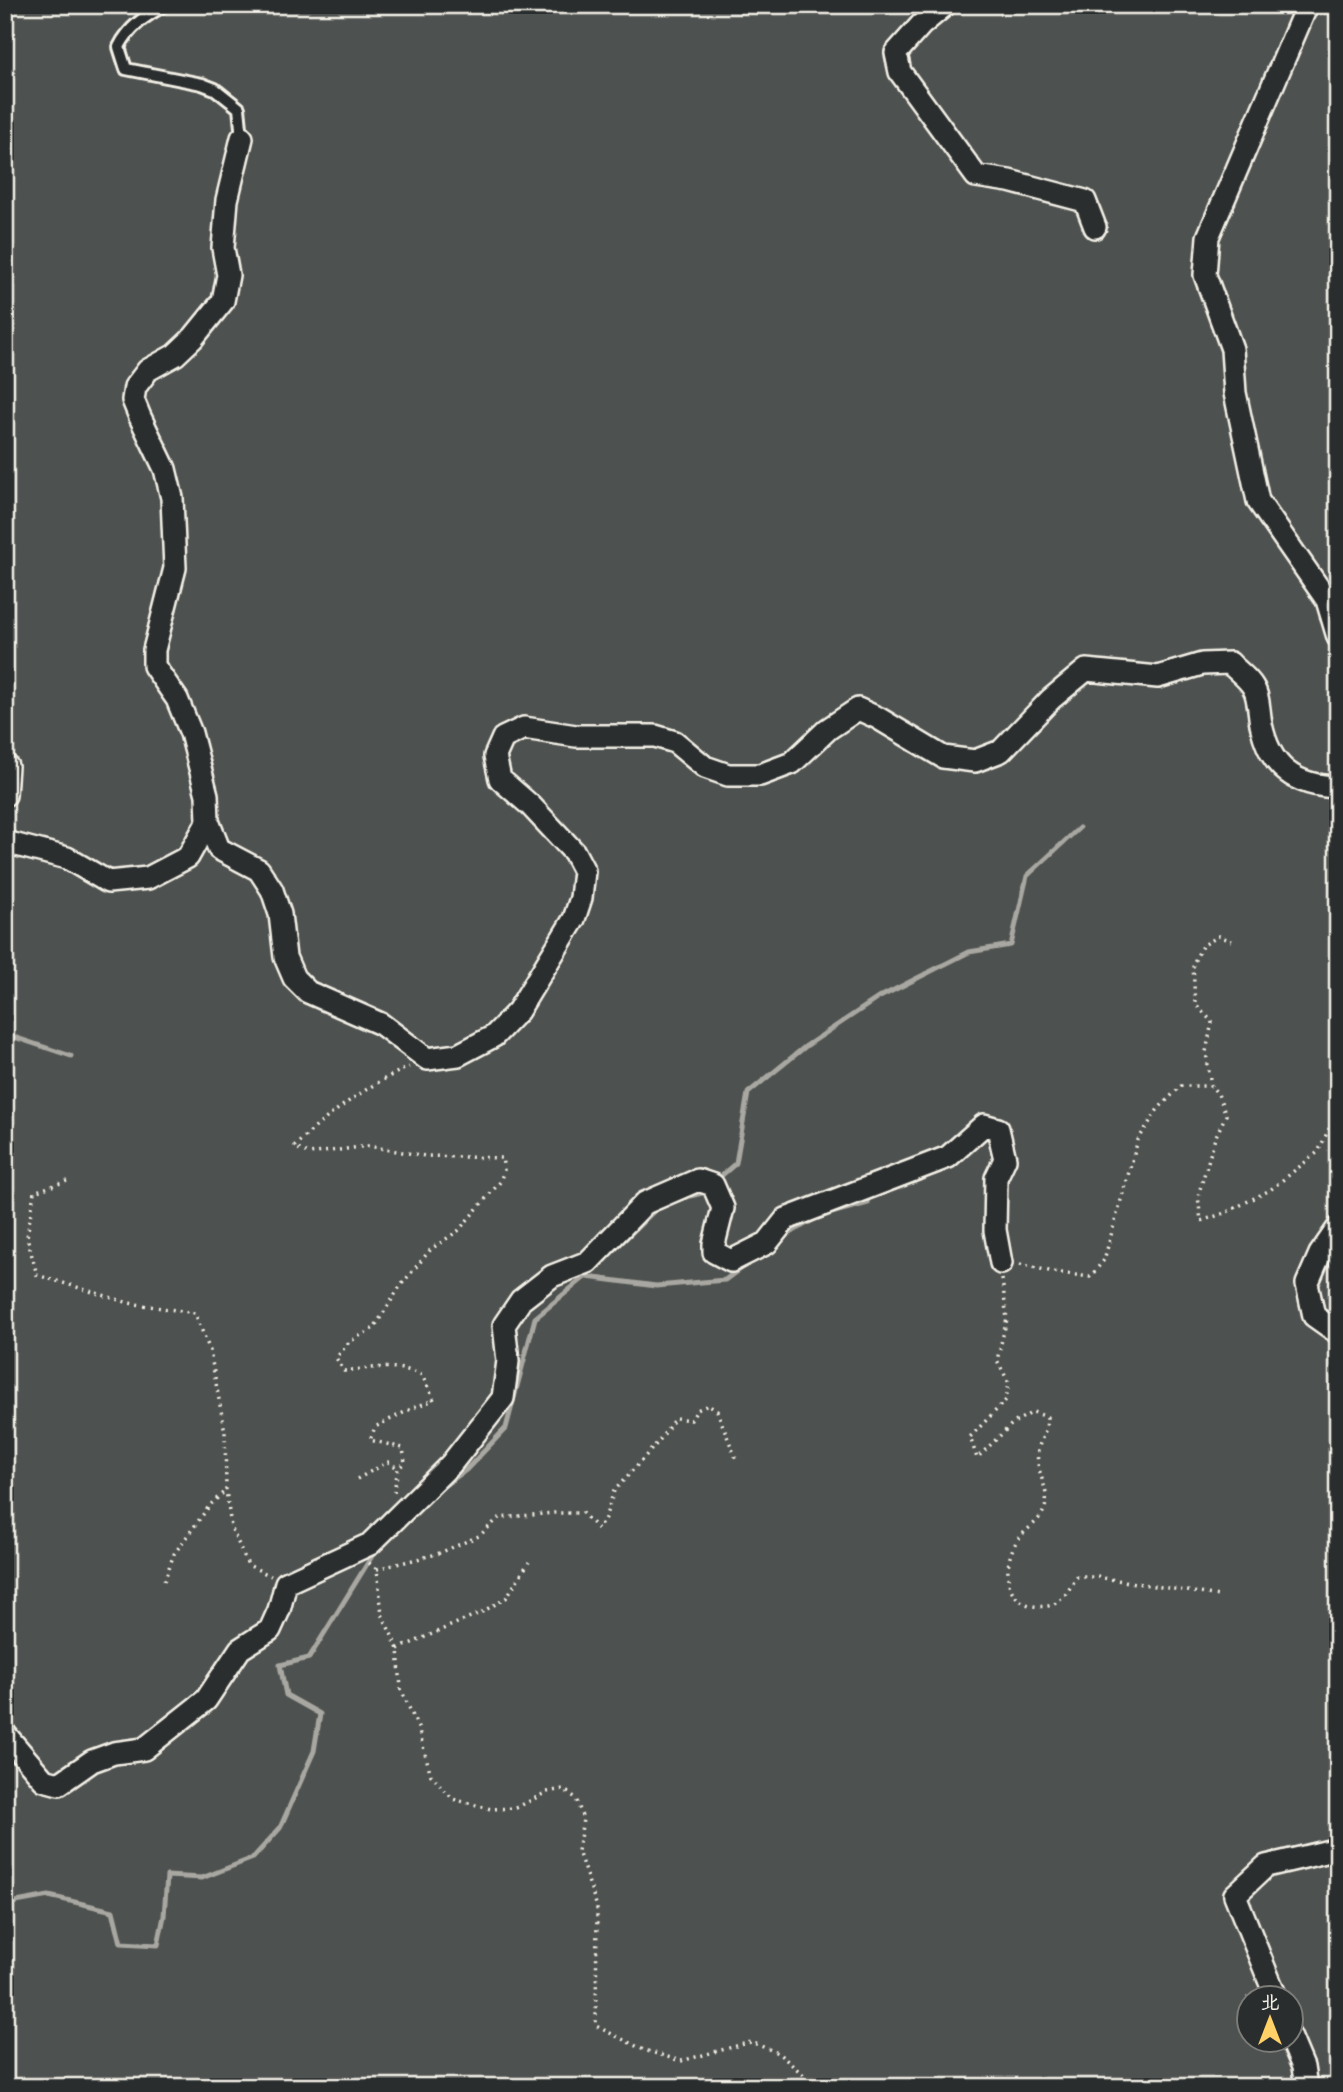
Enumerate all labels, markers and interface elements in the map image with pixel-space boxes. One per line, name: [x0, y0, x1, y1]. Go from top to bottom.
north arrow: [1234, 1983, 1304, 2054]
text: 北: [1260, 1987, 1280, 2015]

